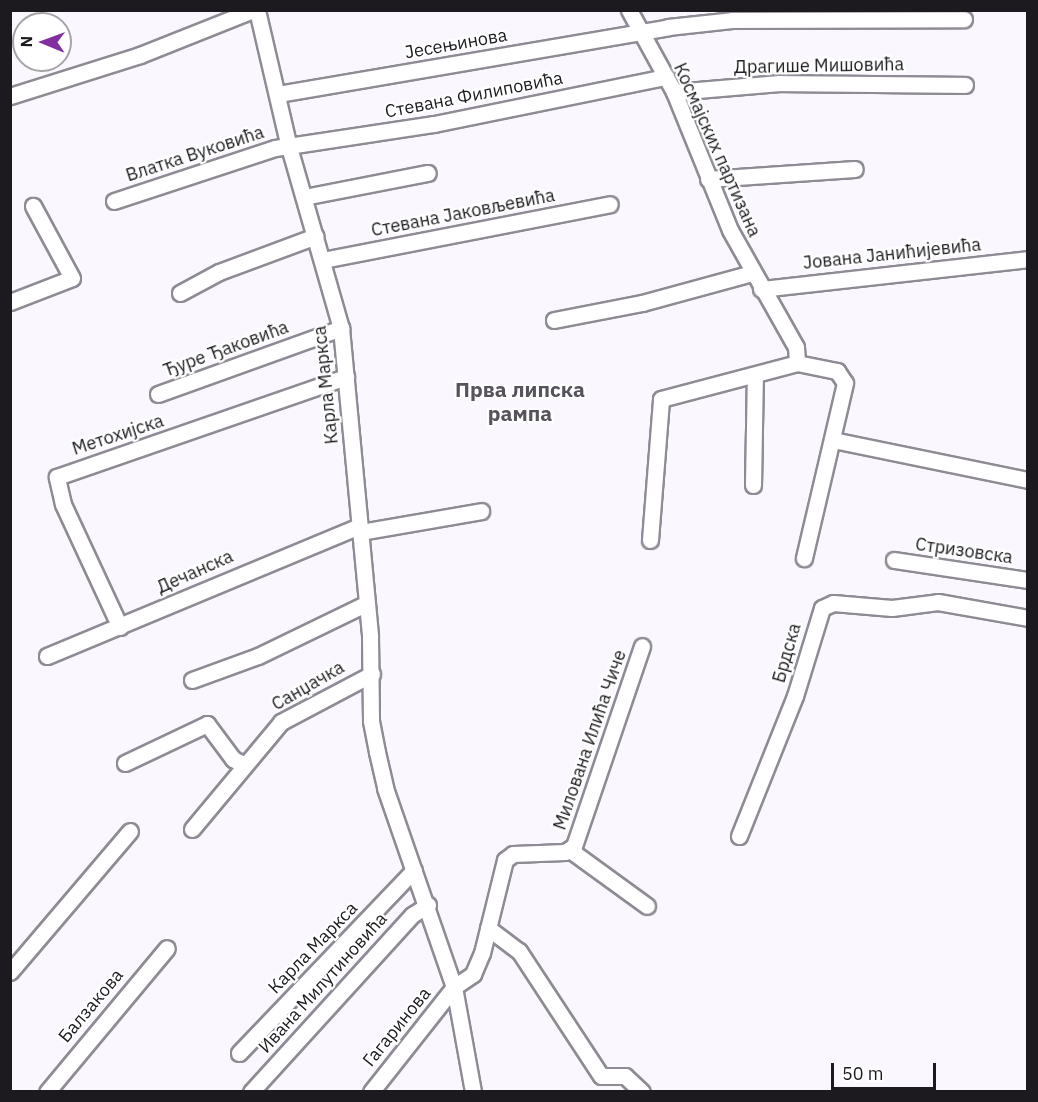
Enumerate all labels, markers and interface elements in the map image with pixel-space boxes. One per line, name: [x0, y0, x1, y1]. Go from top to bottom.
north arrow: [12, 12, 72, 72]
street label: Јесењинова: [403, 24, 509, 64]
text: N: [16, 36, 36, 48]
street label: Драгише Мишовића: [734, 54, 904, 78]
street label: Космајских партизана: [669, 60, 765, 240]
street label: Стевана Филиповића: [383, 67, 565, 123]
street label: Влатка Вуковића: [123, 121, 267, 187]
street label: Стевана Јаковљевића: [369, 185, 557, 241]
street label: Јована Јанићијевића: [802, 234, 982, 274]
street label: Ђуре Ђаковића: [161, 316, 291, 382]
street label: Карла Маркса: [309, 325, 343, 445]
district label: Прва липска рампа: [455, 376, 585, 426]
street label: Метохијска: [69, 410, 167, 460]
street label: Стризовска: [914, 533, 1014, 569]
street label: Дечанска: [154, 546, 236, 598]
street label: Брдска: [768, 621, 806, 685]
street label: Милована Илића Чиче: [549, 647, 631, 833]
street label: Санџачка: [268, 657, 348, 715]
street label: Карла Маркса: [264, 898, 362, 998]
street label: Ивана Милутиновића: [254, 908, 392, 1058]
street label: Балзакова: [54, 965, 128, 1047]
street label: Гагаринова: [359, 983, 435, 1071]
scale bar: [834, 1051, 939, 1089]
text: 50 m: [842, 1062, 884, 1085]

